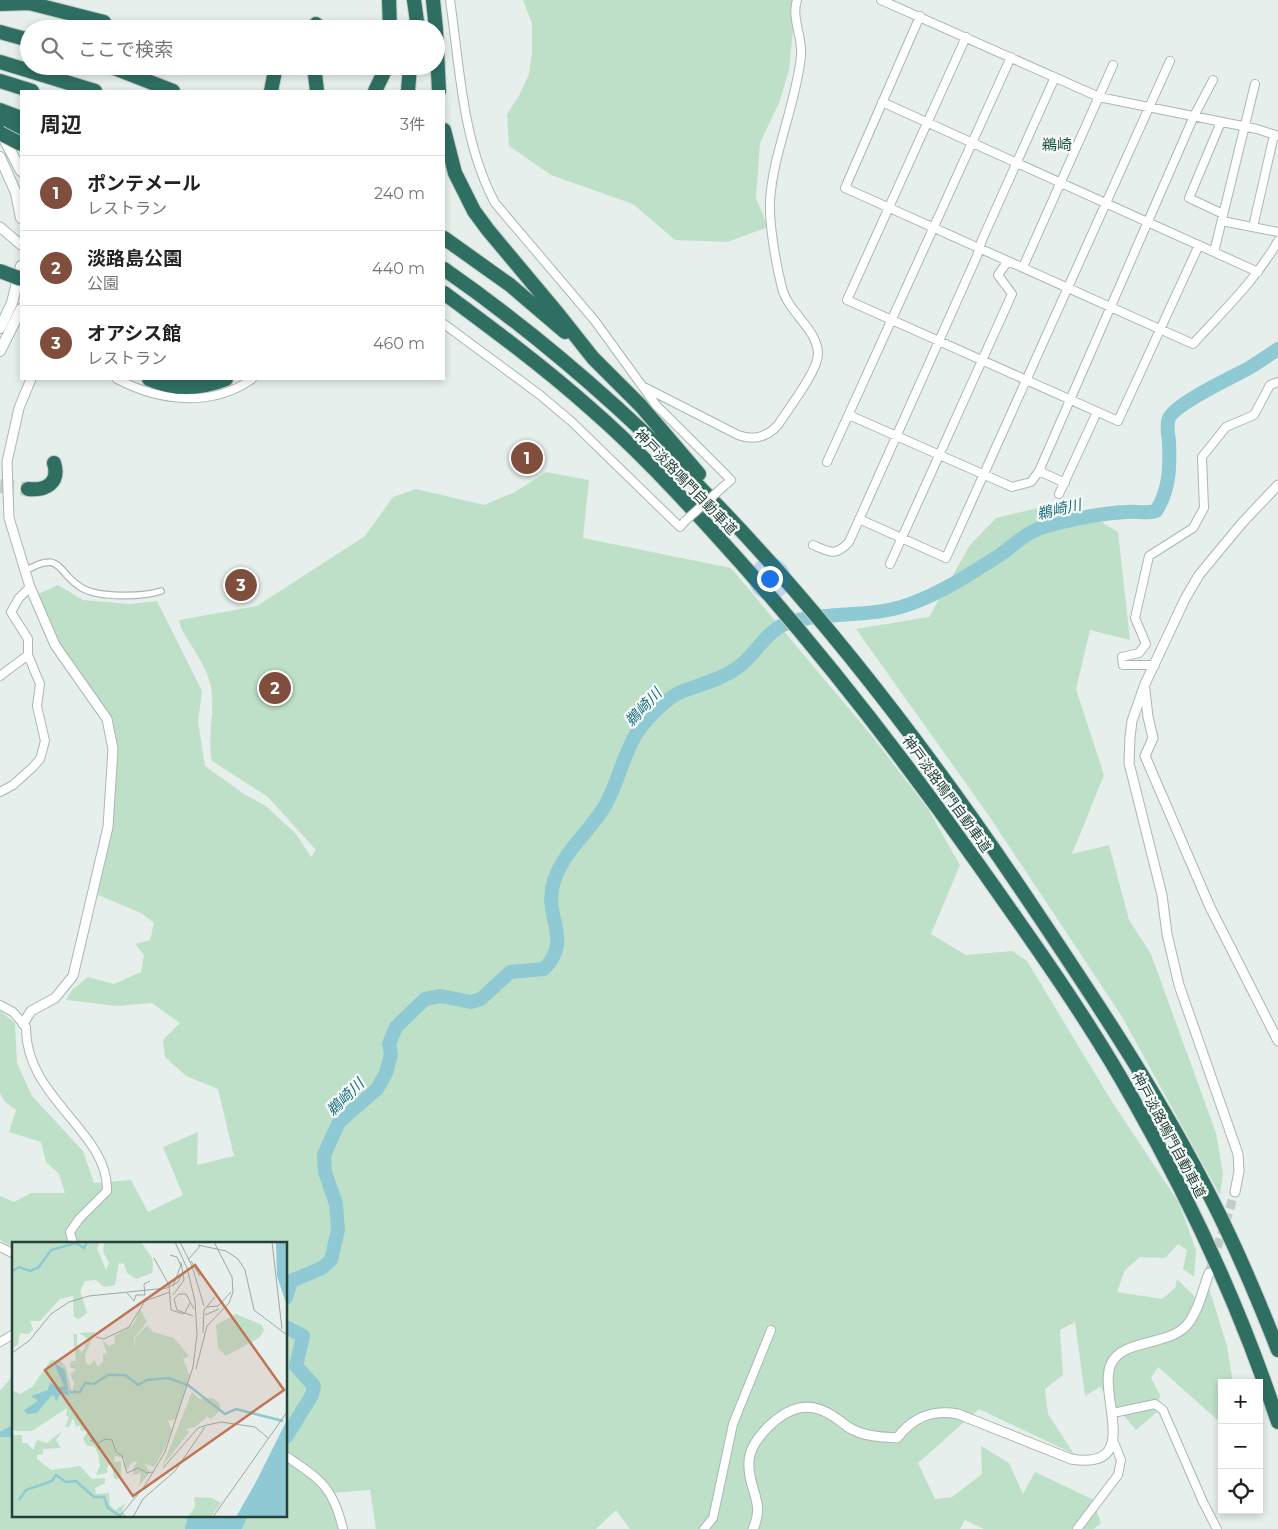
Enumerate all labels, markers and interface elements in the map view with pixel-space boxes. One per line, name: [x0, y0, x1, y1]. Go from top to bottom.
search box: [20, 20, 445, 75]
icon: search: [38, 34, 66, 62]
text: ここで検索: [78, 38, 173, 61]
text: 周辺: [40, 112, 82, 137]
text: 3件: [400, 115, 425, 134]
district label: 鵜崎: [1042, 135, 1072, 154]
text: ポンテメール: [87, 172, 201, 195]
text: 1: [53, 184, 59, 203]
text: 240 m: [374, 184, 425, 203]
text: レストラン: [87, 199, 167, 218]
text: 淡路島公園: [87, 247, 182, 270]
text: 2: [51, 259, 61, 278]
text: 440 m: [372, 259, 425, 278]
text: 公園: [87, 274, 119, 293]
text: オアシス館: [87, 322, 181, 345]
text: 3: [51, 334, 61, 353]
text: 460 m: [373, 334, 425, 353]
text: レストラン: [87, 349, 167, 368]
street label: 神戸淡路鳴門自動車道: [631, 425, 741, 539]
pin: 1: [511, 439, 543, 477]
water label: 鵜崎川: [1035, 494, 1085, 523]
pin: 3: [225, 566, 257, 604]
your location: [757, 566, 783, 592]
pin: 2: [259, 669, 291, 707]
water label: 鵜崎川: [621, 683, 667, 730]
street label: 神戸淡路鳴門自動車道: [899, 732, 995, 856]
street label: 神戸淡路鳴門自動車道: [1128, 1069, 1210, 1201]
water label: 鵜崎川: [322, 1073, 369, 1120]
inset map: [12, 1242, 288, 1516]
map controls: [1218, 1379, 1263, 1514]
button: +: [1218, 1379, 1263, 1424]
button: −: [1218, 1424, 1263, 1469]
button: locate: [1218, 1469, 1263, 1514]

